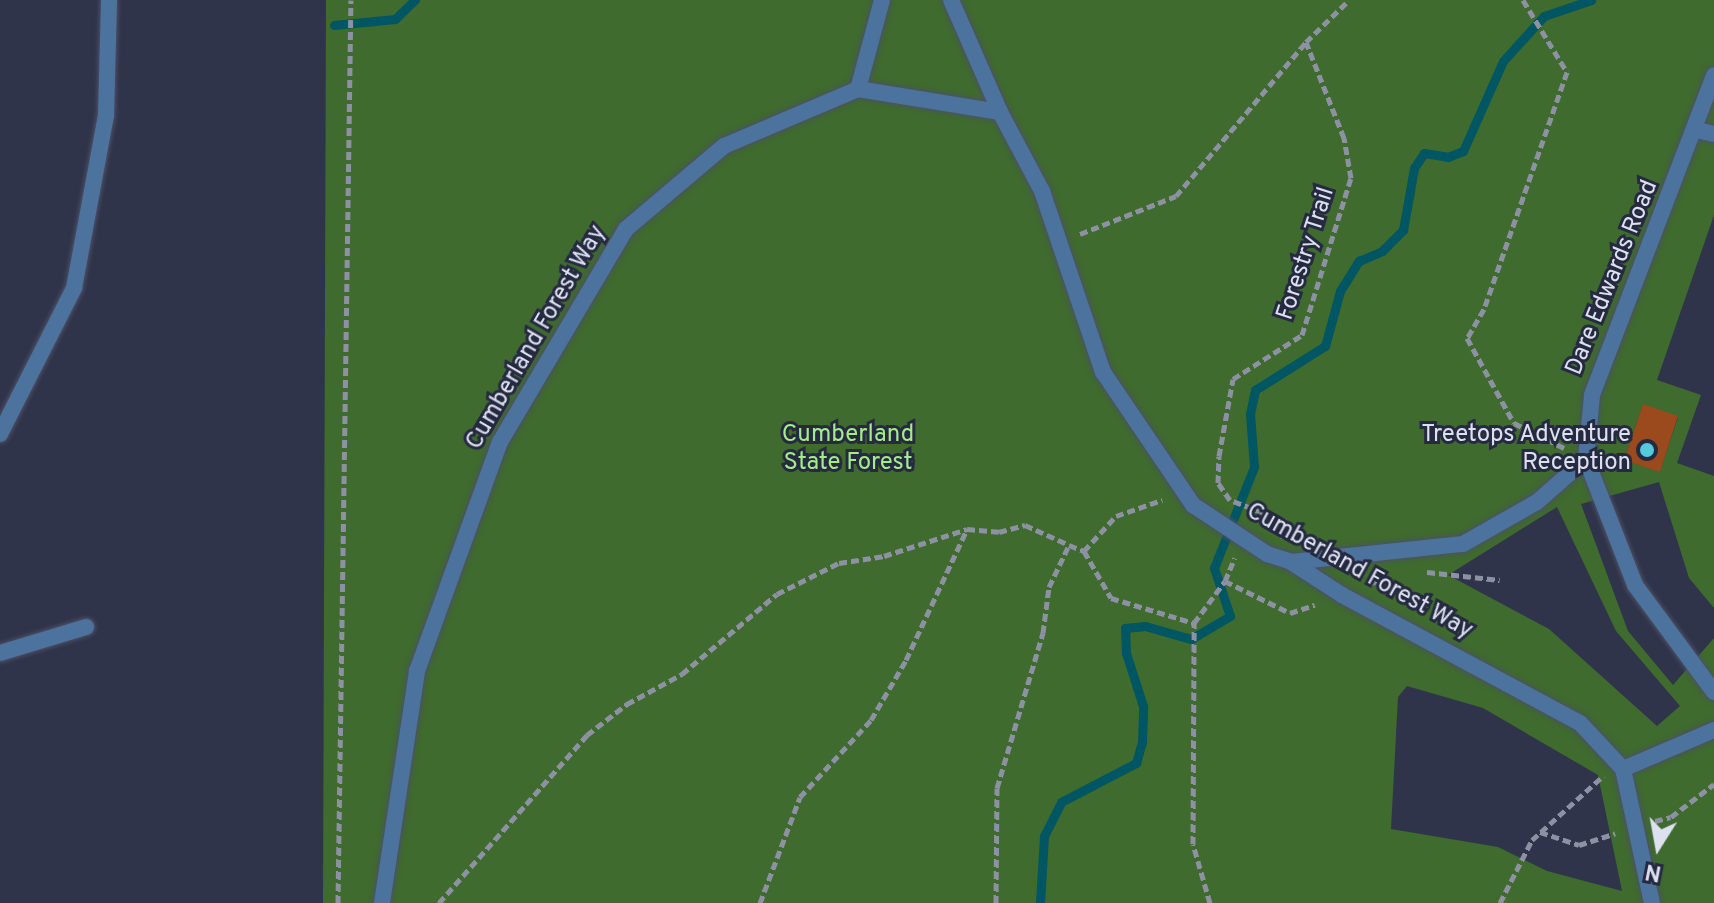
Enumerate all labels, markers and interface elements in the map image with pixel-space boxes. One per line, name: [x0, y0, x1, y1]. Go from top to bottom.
street label: Dare Edwards Road: [1561, 176, 1665, 380]
street label: Forestry Trail: [1272, 183, 1342, 325]
street label: Cumberland Forest Way: [461, 220, 613, 456]
park label: Cumberland State Forest: [782, 422, 914, 478]
place label: Treetops Adventure Reception: [1420, 422, 1631, 478]
marker: Treetops Adventure Reception: [1638, 441, 1656, 459]
street label: Cumberland Forest Way: [1241, 498, 1477, 646]
north arrow: [1618, 807, 1698, 887]
text: N: [1643, 856, 1664, 886]

